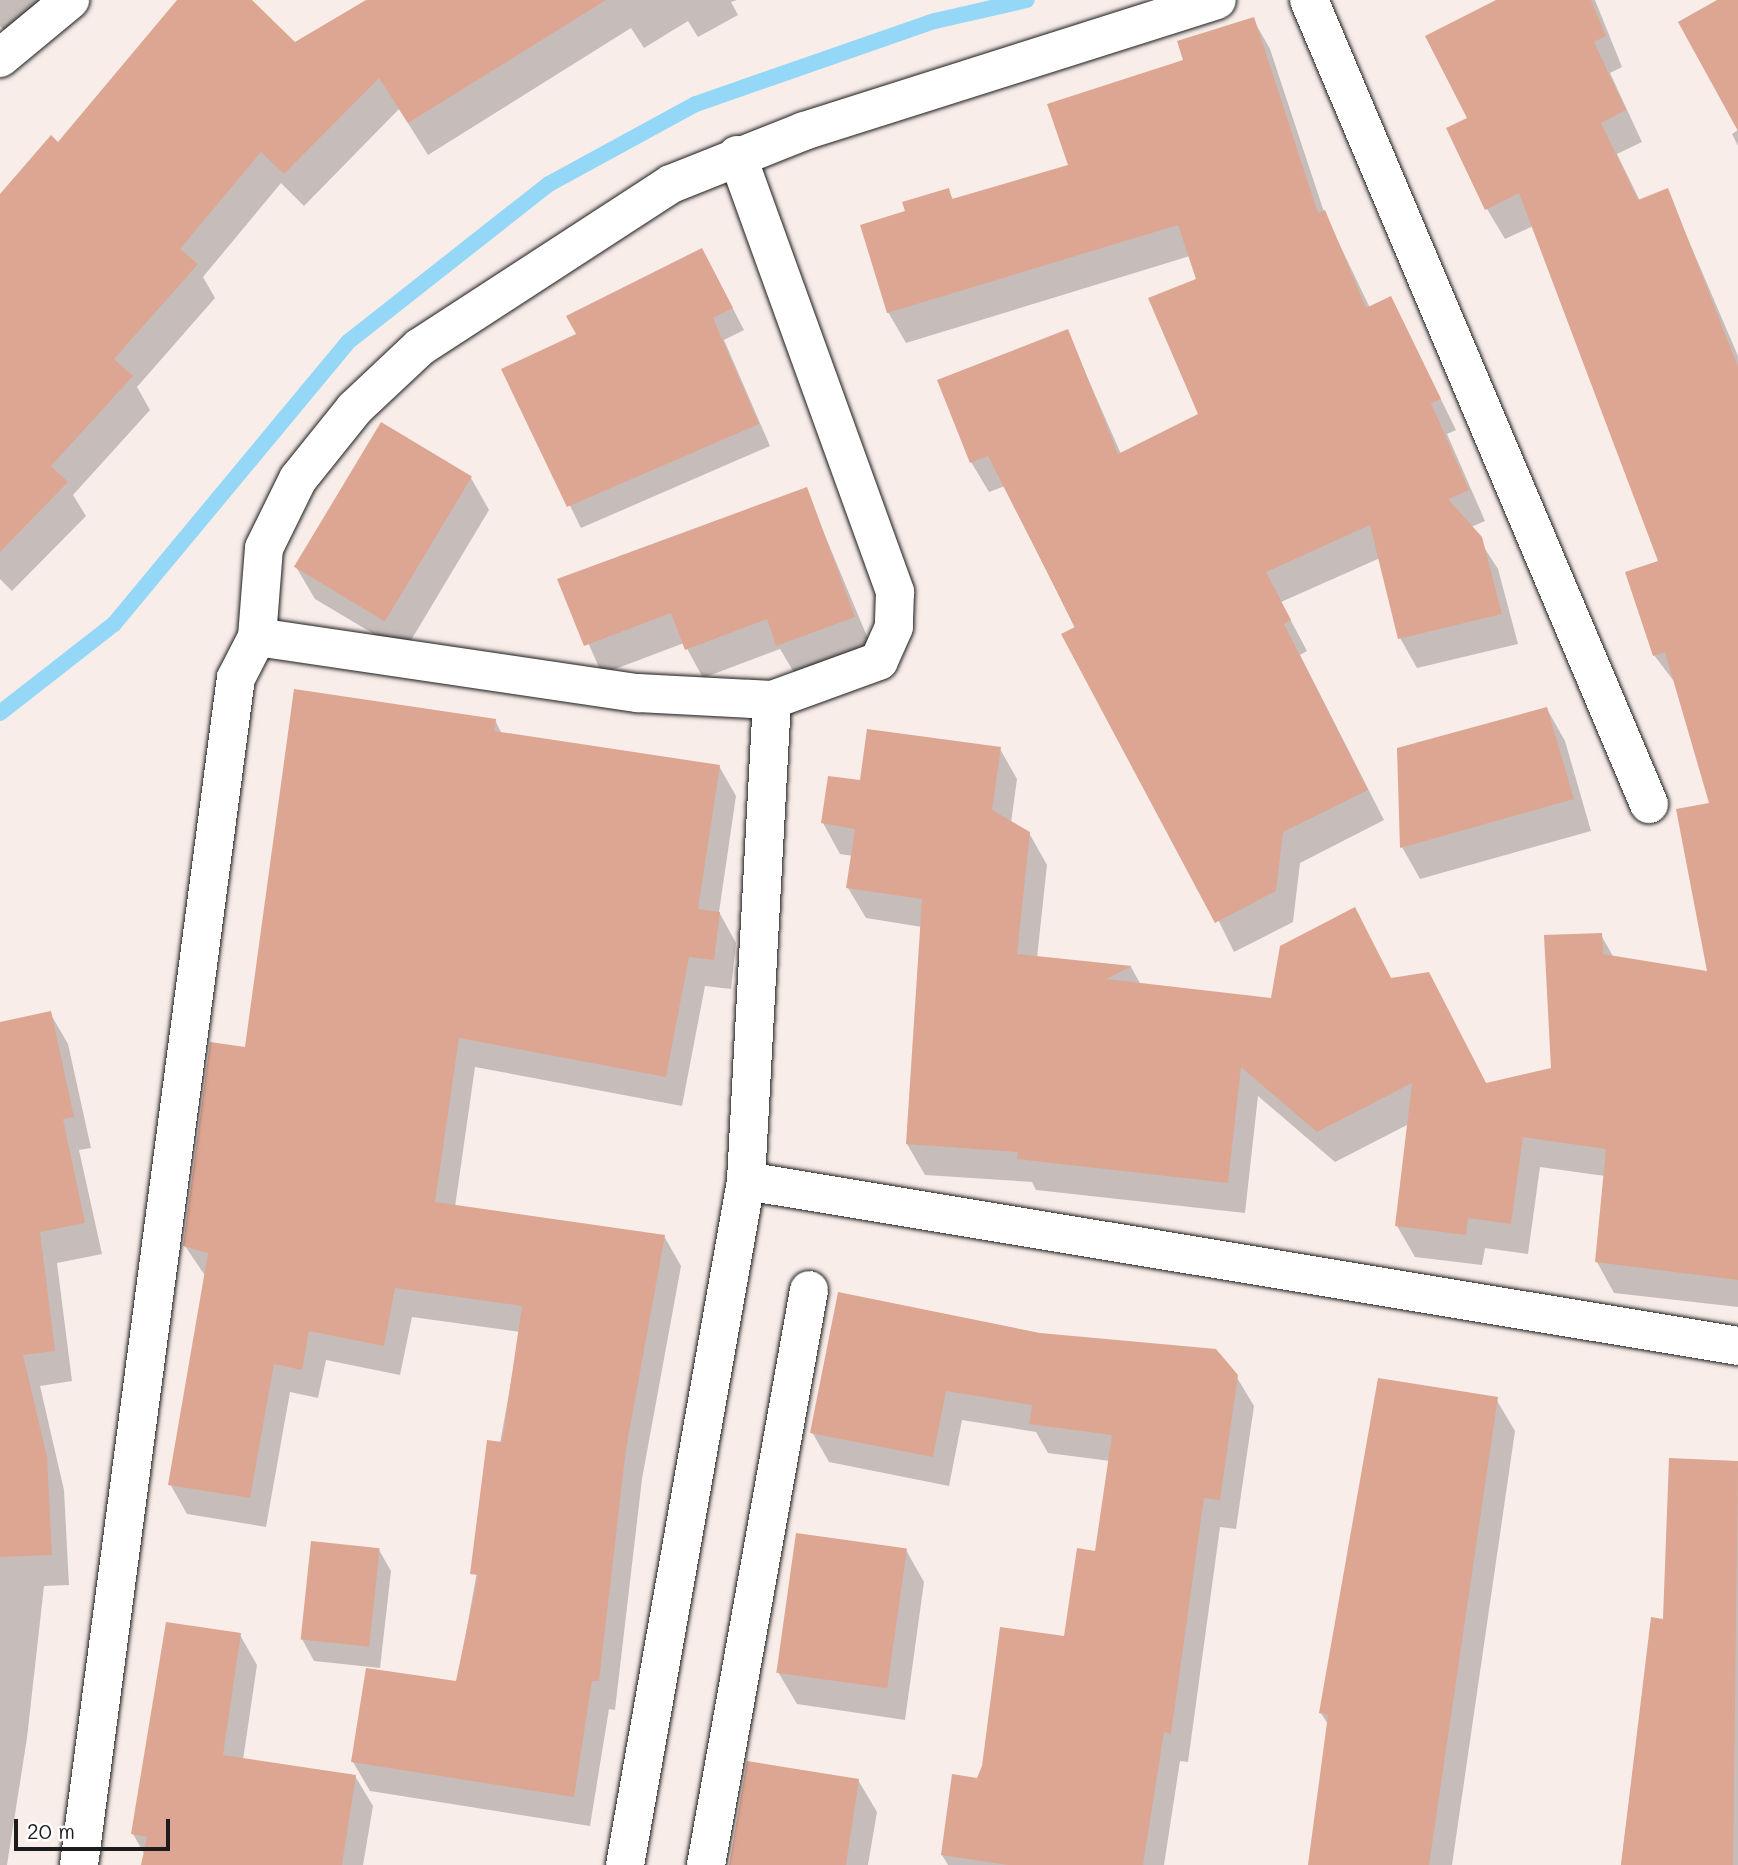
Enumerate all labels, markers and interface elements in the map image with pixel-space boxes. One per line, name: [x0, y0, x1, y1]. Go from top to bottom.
scale bar: [18, 1806, 173, 1850]
text: 20 m: [27, 1817, 75, 1844]

